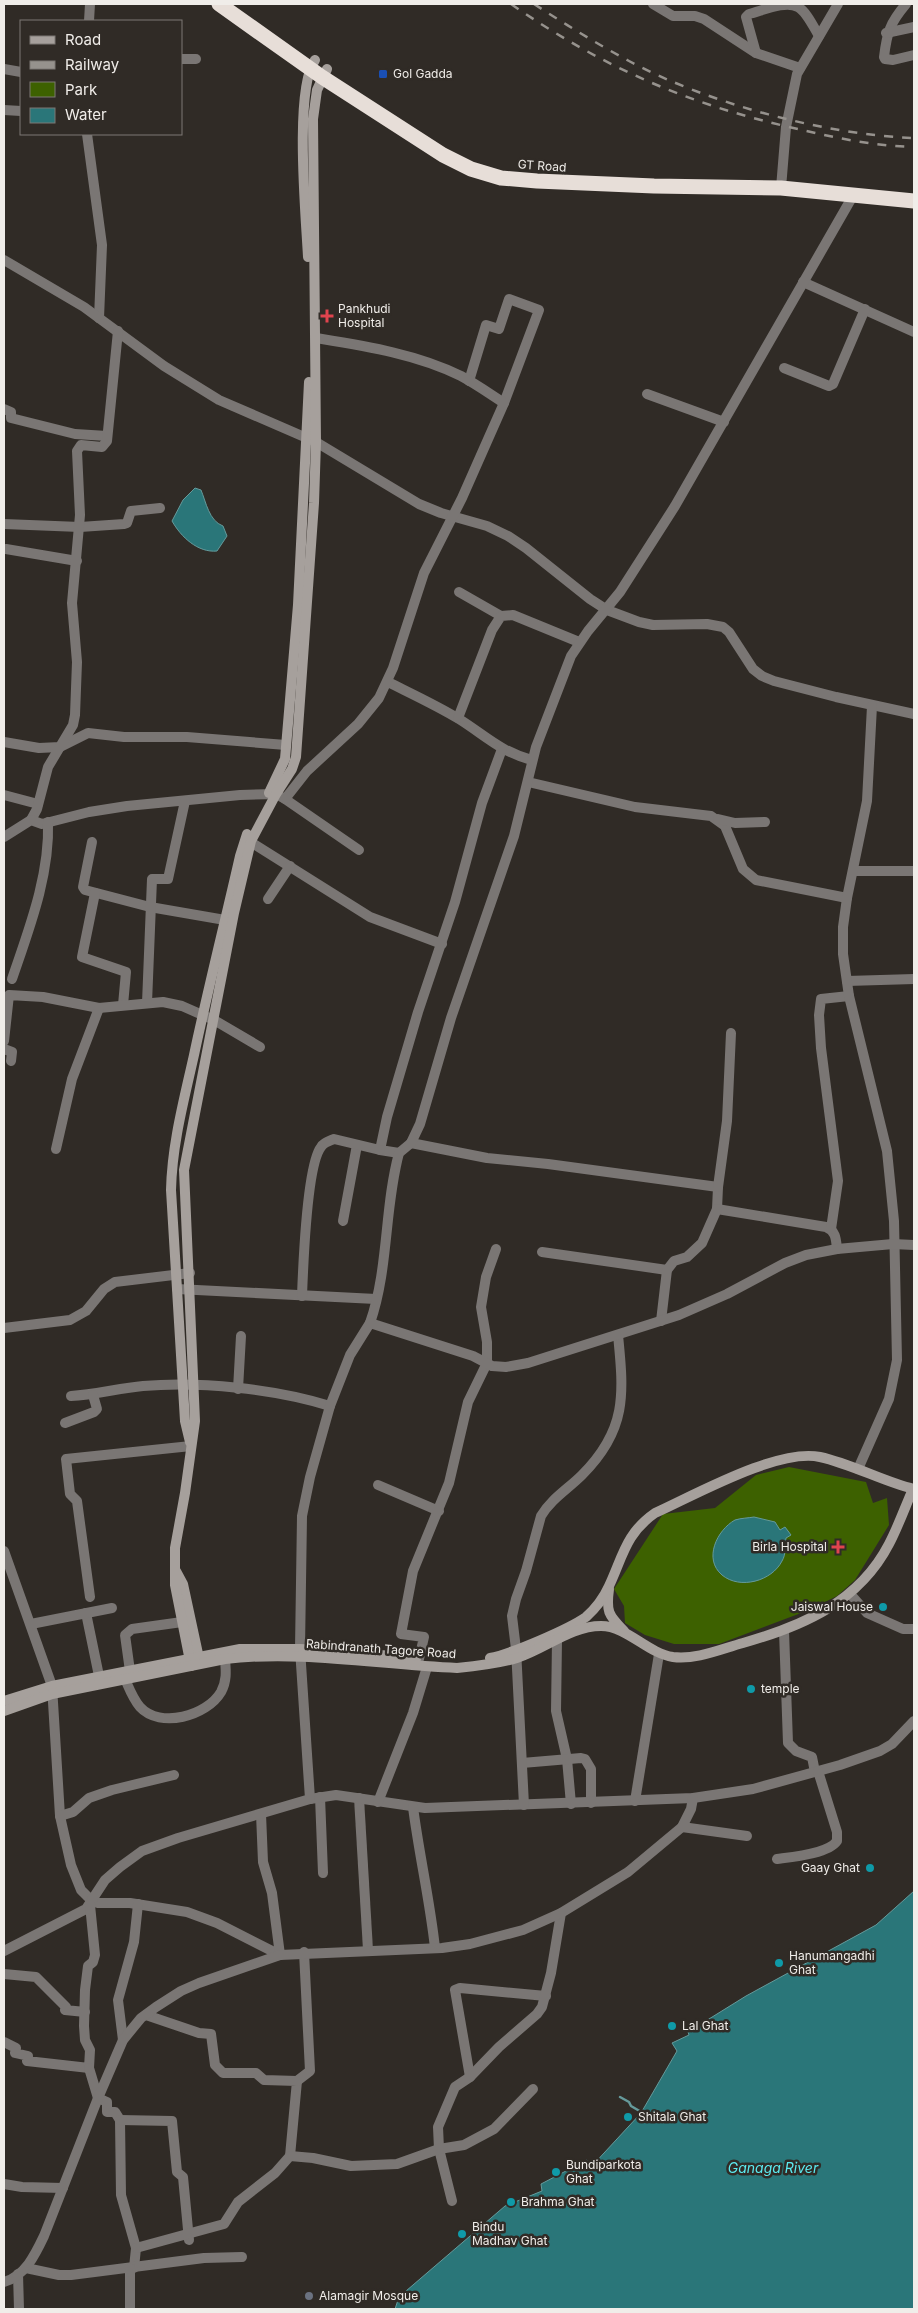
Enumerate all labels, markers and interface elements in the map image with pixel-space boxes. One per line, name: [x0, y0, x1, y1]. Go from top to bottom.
legend: [20, 20, 182, 135]
text: Road: [65, 30, 101, 49]
text: Railway: [65, 55, 120, 74]
place label: Gol Gadda: [393, 66, 453, 81]
marker: Gol Gadda: [377, 68, 389, 80]
text: Park: [65, 80, 98, 99]
text: Water: [65, 105, 107, 124]
street label: GT Road: [517, 156, 567, 175]
place label: Pankhudi Hospital: [338, 301, 391, 330]
marker: Pankhudi Hospital: [320, 309, 334, 323]
place label: Birla Hospital: [752, 1539, 827, 1554]
marker: Birla Hospital: [831, 1540, 845, 1554]
place label: Jaiswal House: [791, 1599, 873, 1614]
marker: Jaiswal House: [877, 1601, 889, 1613]
street label: Rabindranath Tagore Road: [306, 1636, 457, 1661]
place label: temple: [761, 1681, 800, 1696]
marker: temple: [745, 1683, 757, 1695]
place label: Gaay Ghat: [801, 1860, 860, 1875]
marker: Gaay Ghat: [864, 1862, 876, 1874]
place label: Hanumangadhi Ghat: [789, 1948, 875, 1977]
marker: Hanumangadhi Ghat: [773, 1957, 785, 1969]
place label: Lal Ghat: [682, 2018, 729, 2033]
marker: Lal Ghat: [666, 2020, 678, 2032]
place label: Shitala Ghat: [638, 2109, 706, 2124]
marker: Shitala Ghat: [622, 2111, 634, 2123]
place label: Bundiparkota Ghat: [566, 2157, 641, 2186]
water label: Ganaga River: [728, 2159, 819, 2176]
marker: Bundiparkota Ghat: [550, 2166, 562, 2178]
place label: Brahma Ghat: [521, 2194, 595, 2209]
marker: Brahma Ghat: [505, 2196, 517, 2208]
place label: Bindu Madhav Ghat: [472, 2219, 547, 2248]
marker: Bindu Madhav Ghat: [456, 2228, 468, 2240]
place label: Alamagir Mosque: [319, 2288, 418, 2303]
marker: Alamagir Mosque: [303, 2290, 315, 2302]

